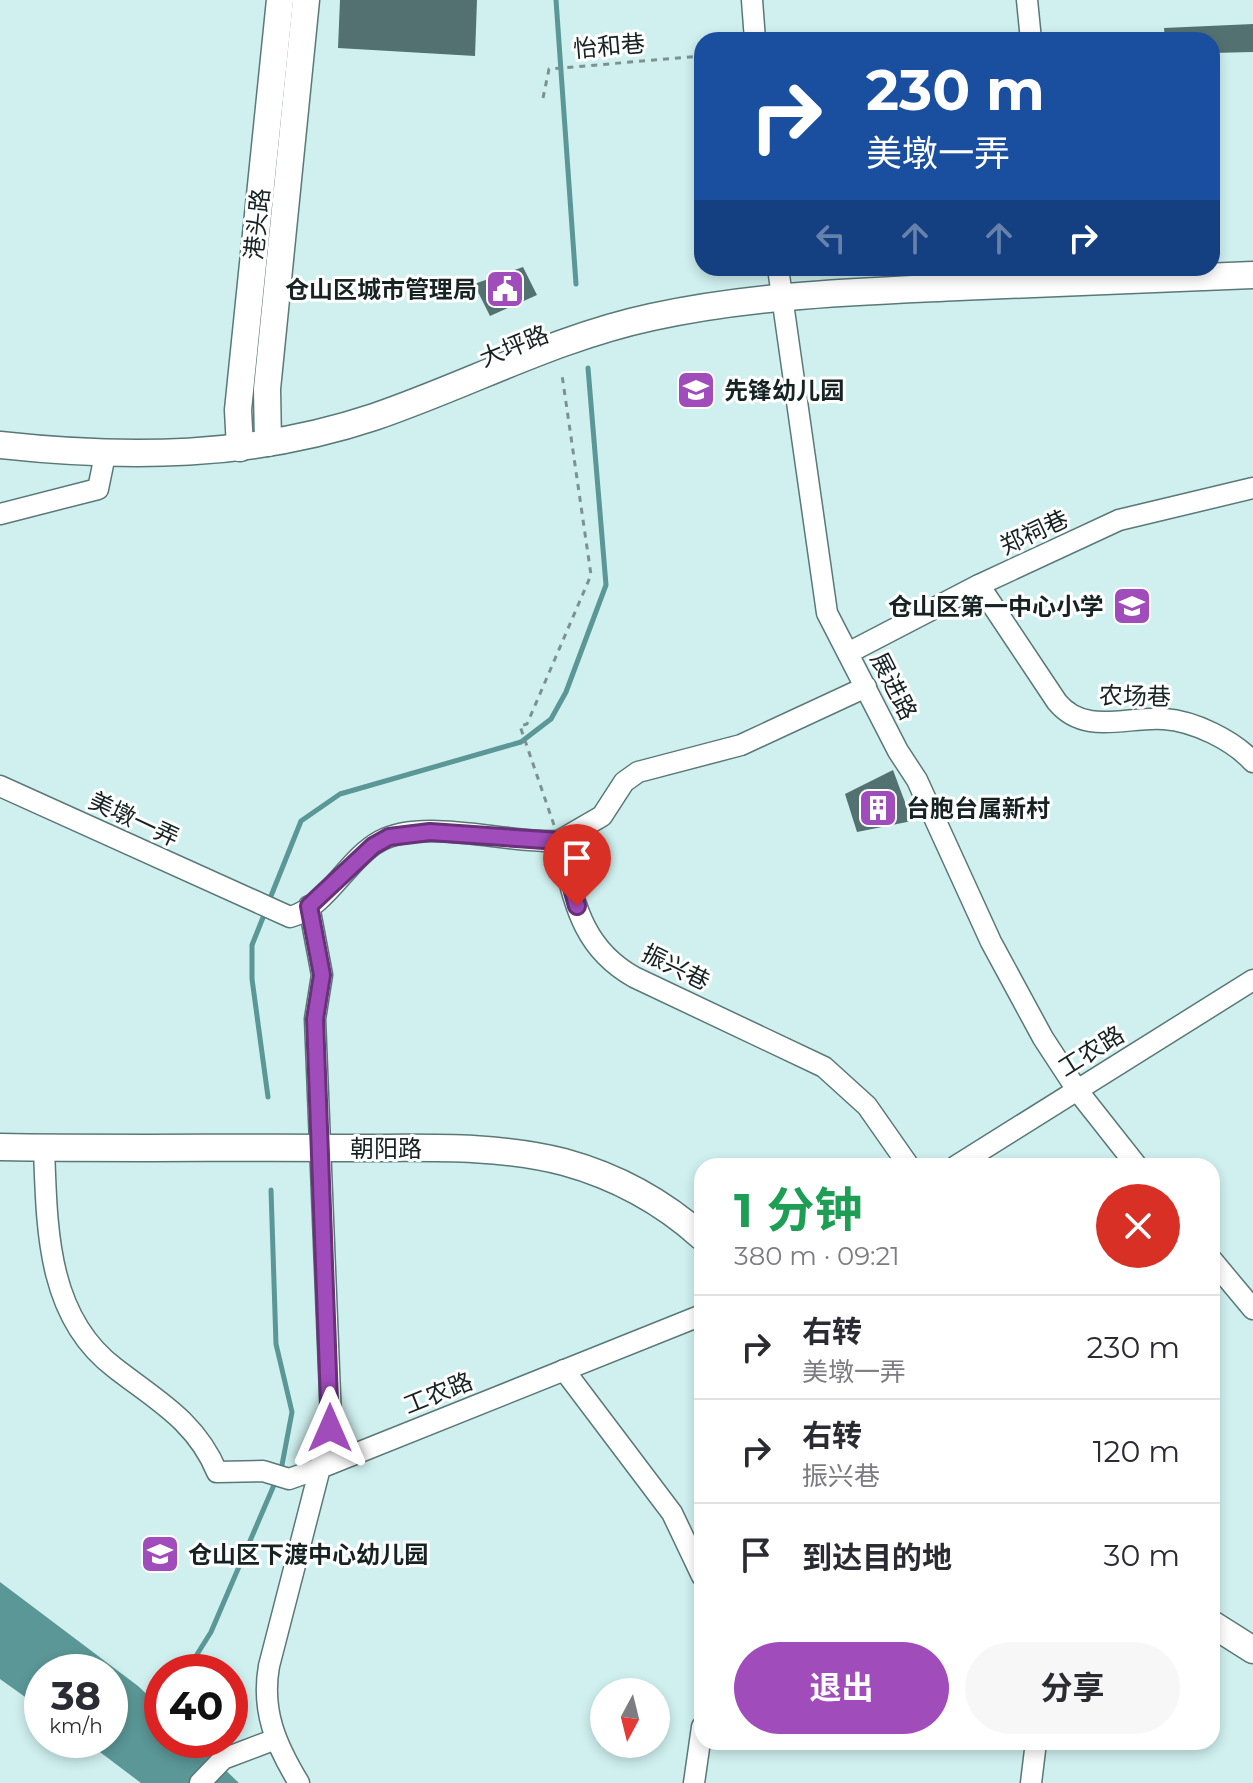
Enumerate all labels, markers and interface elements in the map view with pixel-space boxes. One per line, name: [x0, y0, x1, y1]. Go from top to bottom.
street label: 怡和巷: [572, 28, 646, 64]
text: 230 m: [866, 56, 1045, 124]
icon: right: [734, 64, 838, 168]
text: 美墩一弄: [866, 131, 1010, 175]
street label: 港头路: [239, 187, 275, 261]
icon: left: [809, 216, 853, 260]
icon: ahead: [893, 216, 937, 260]
icon: ahead: [977, 216, 1021, 260]
icon: right: [1061, 216, 1105, 260]
public building icon: 仓山区城市管理局: [484, 268, 526, 310]
place label: 仓山区城市管理局: [285, 275, 477, 304]
street label: 大坪路: [475, 319, 553, 373]
school or university icon: 先锋幼儿园: [675, 369, 717, 411]
place label: 先锋幼儿园: [724, 376, 844, 405]
street label: 郑祠巷: [995, 504, 1073, 560]
school or university icon: 仓山区第一中心小学: [1111, 585, 1153, 627]
place label: 仓山区第一中心小学: [888, 592, 1104, 621]
street label: 展进路: [865, 647, 923, 725]
street label: 农场巷: [1099, 681, 1171, 711]
street label: 美墩一弄: [84, 786, 184, 852]
building icon: 台胞台属新村: [857, 787, 899, 829]
place label: 台胞台属新村: [906, 794, 1050, 823]
pin: [543, 824, 611, 906]
icon: arrive: [555, 836, 599, 880]
street label: 振兴巷: [637, 938, 715, 996]
street label: 工农路: [1053, 1020, 1129, 1082]
street label: 朝阳路: [350, 1134, 422, 1163]
text: 1 分钟: [734, 1181, 862, 1239]
button: close: [1096, 1184, 1180, 1268]
text: 380 m · 09:21: [734, 1240, 900, 1272]
text: 右转: [802, 1313, 862, 1350]
icon: right: [734, 1325, 778, 1369]
text: 230 m: [1086, 1329, 1180, 1366]
text: 美墩一弄: [802, 1356, 906, 1388]
street label: 工农路: [399, 1366, 477, 1420]
position arrow: [288, 1386, 372, 1470]
text: 右转: [802, 1417, 862, 1454]
icon: right: [734, 1429, 778, 1473]
text: 120 m: [1093, 1433, 1180, 1470]
text: 振兴巷: [802, 1460, 880, 1492]
school or university icon: 仓山区下渡中心幼儿园: [139, 1533, 181, 1575]
icon: arrive: [734, 1533, 778, 1577]
text: 30 m: [1104, 1537, 1180, 1574]
text: 到达目的地: [802, 1539, 952, 1576]
place label: 仓山区下渡中心幼儿园: [188, 1540, 428, 1569]
button: 退出: [734, 1642, 949, 1734]
button: 分享: [965, 1642, 1180, 1734]
speed limit sign: 40: [144, 1654, 248, 1758]
text: 38: [51, 1671, 101, 1720]
north arrow: [590, 1678, 670, 1758]
map controls: [590, 1678, 670, 1758]
text: km/h: [49, 1714, 103, 1738]

